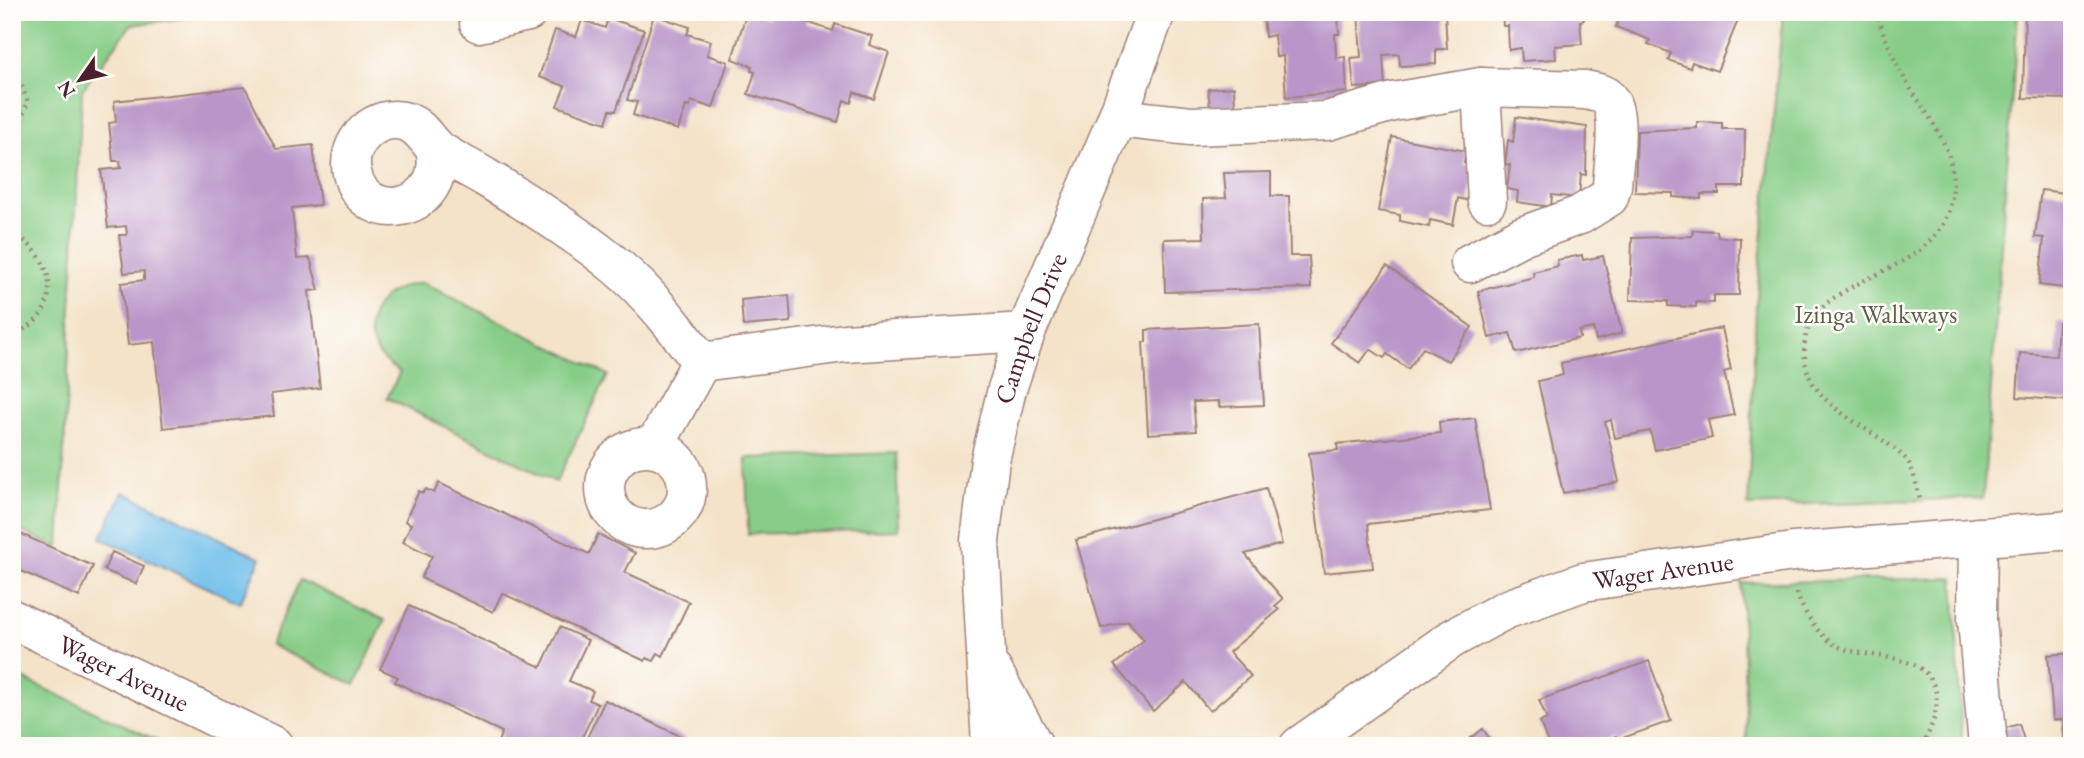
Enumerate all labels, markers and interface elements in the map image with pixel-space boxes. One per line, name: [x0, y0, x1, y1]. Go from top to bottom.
north arrow: [46, 46, 116, 116]
text: N: [51, 75, 81, 103]
street label: Campbell Drive: [987, 247, 1075, 407]
park label: Izinga Walkways: [1795, 297, 1957, 331]
street label: Wager Avenue: [1591, 544, 1736, 597]
street label: Wager Avenue: [52, 627, 195, 719]

